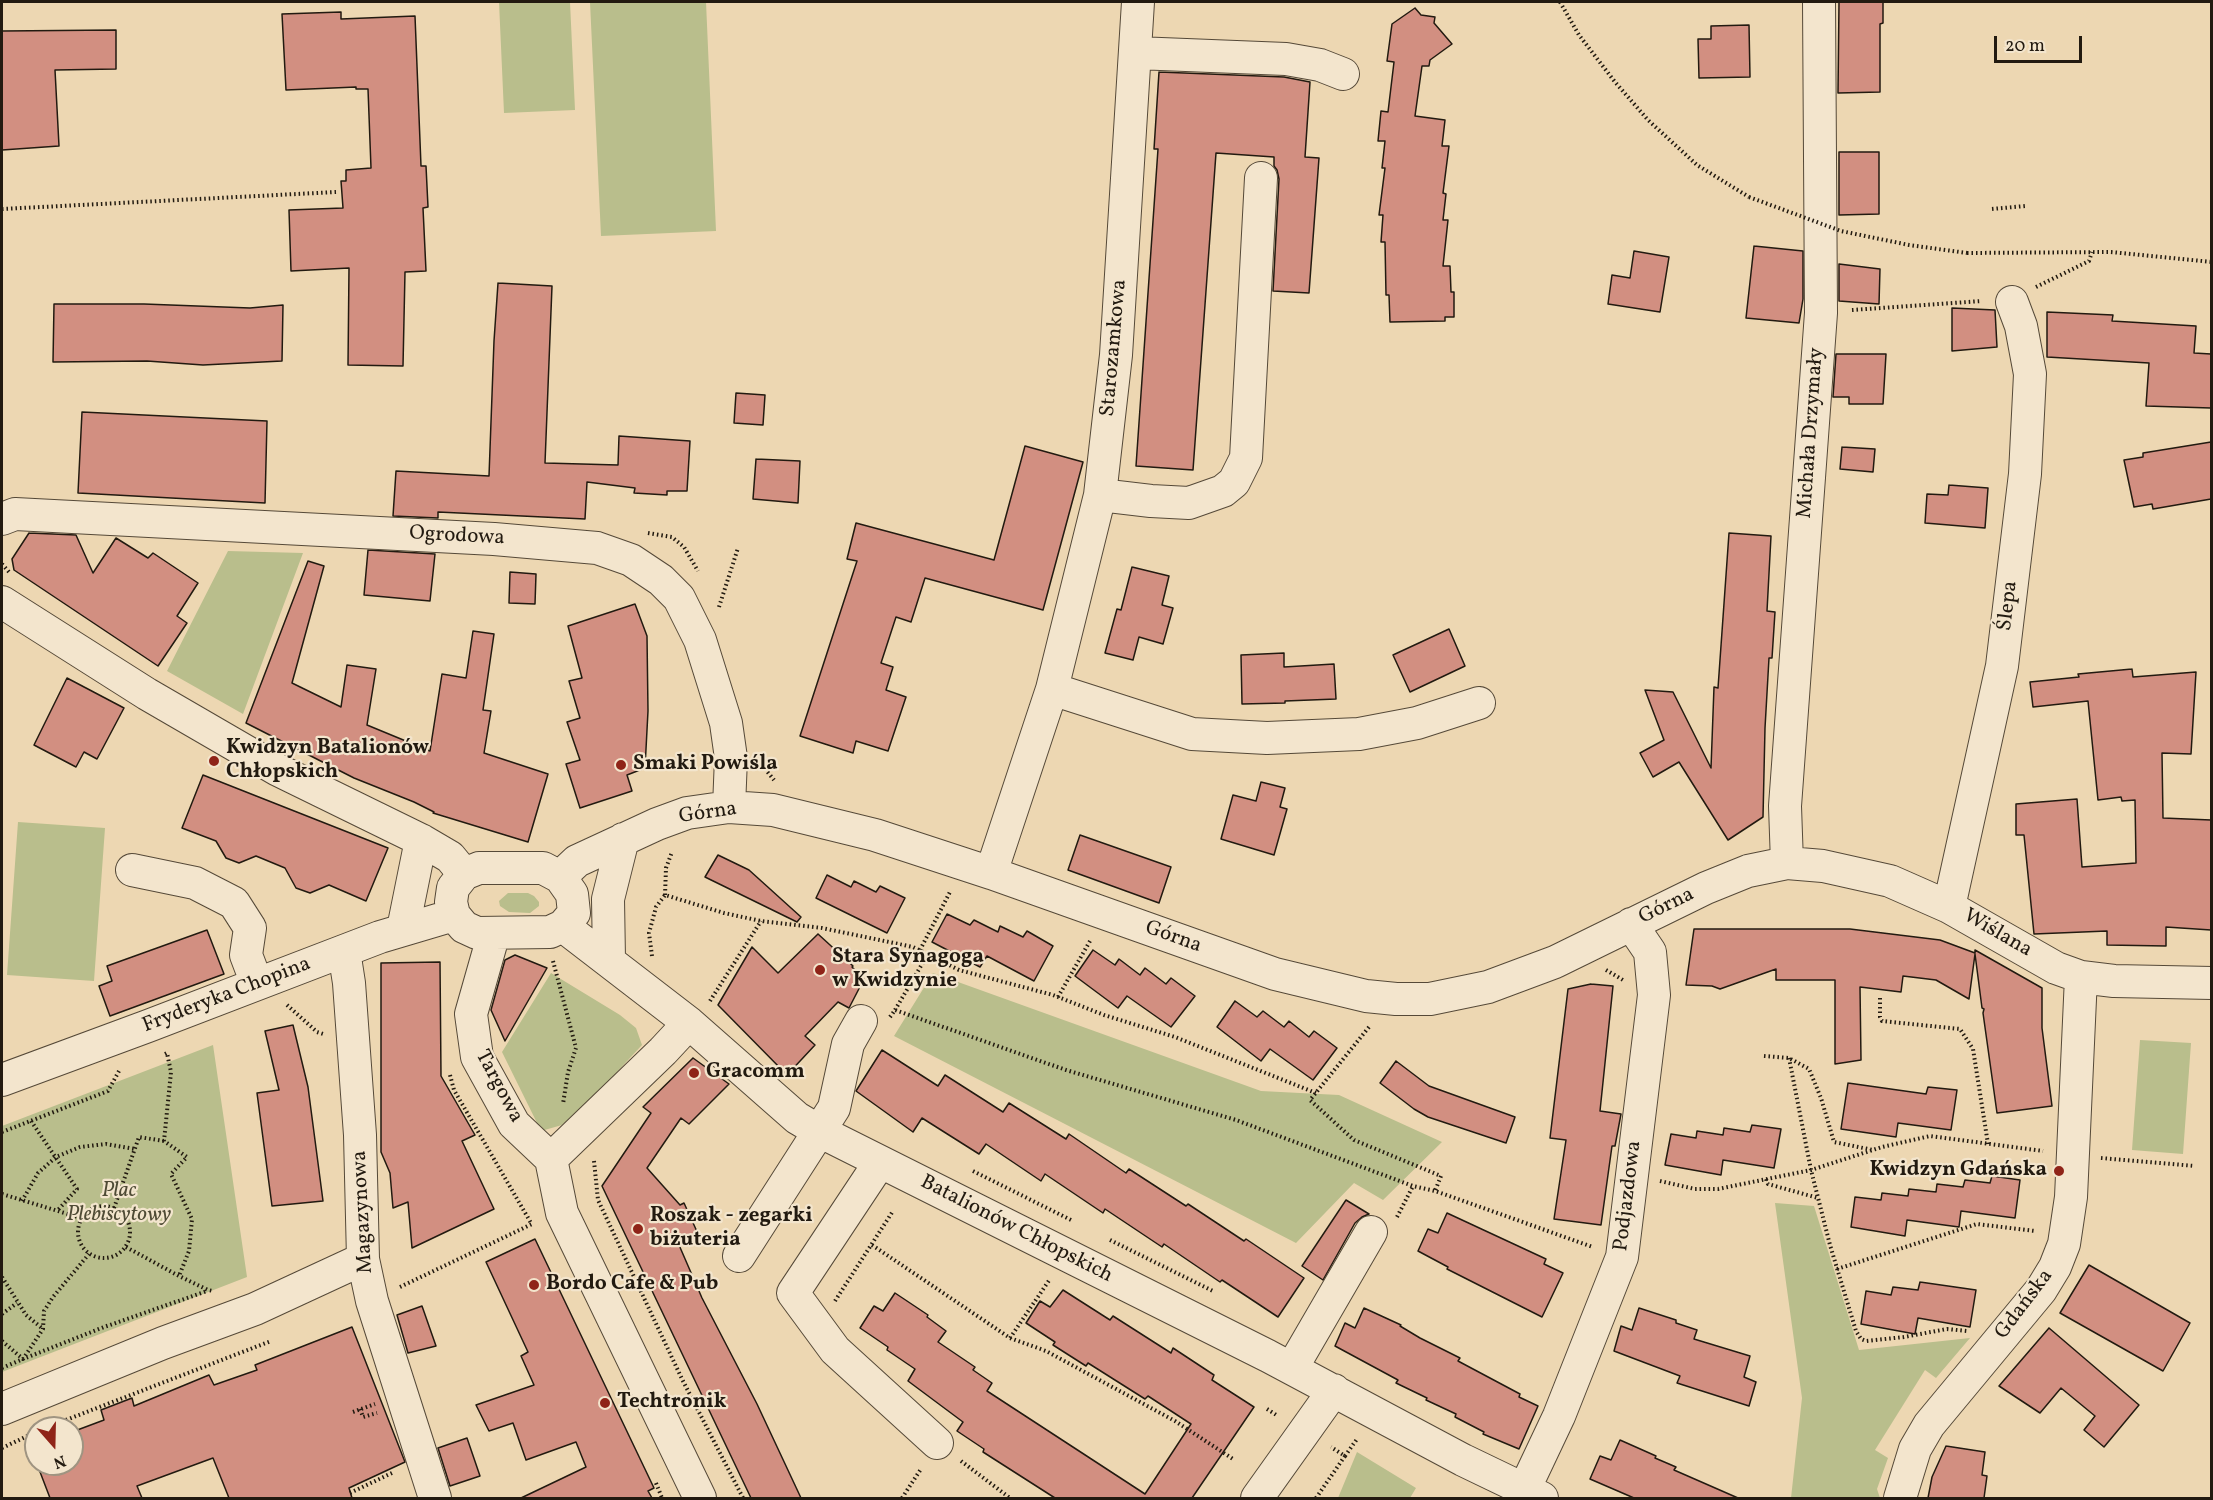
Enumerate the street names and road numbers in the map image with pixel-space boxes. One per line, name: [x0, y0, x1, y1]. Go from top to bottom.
street label: Starozamkowa: [1096, 278, 1134, 418]
street label: Michała Drzymały: [1793, 347, 1831, 519]
street label: Ogrodowa: [409, 522, 505, 552]
street label: Ślepa: [1993, 579, 2025, 633]
street label: Górna: [677, 797, 739, 831]
street label: Górna: [1635, 883, 1699, 931]
street label: Wiślana: [1958, 904, 2036, 964]
street label: Górna: [1141, 916, 1205, 960]
street label: Fryderyka Chopina: [139, 952, 315, 1040]
street label: Targowa: [468, 1046, 528, 1128]
street label: Podjazdowa: [1610, 1139, 1648, 1253]
street label: Magazynowa: [348, 1150, 380, 1274]
street label: Batalionów Chłopskich: [916, 1171, 1116, 1289]
street label: Gdańska: [1991, 1265, 2059, 1345]

